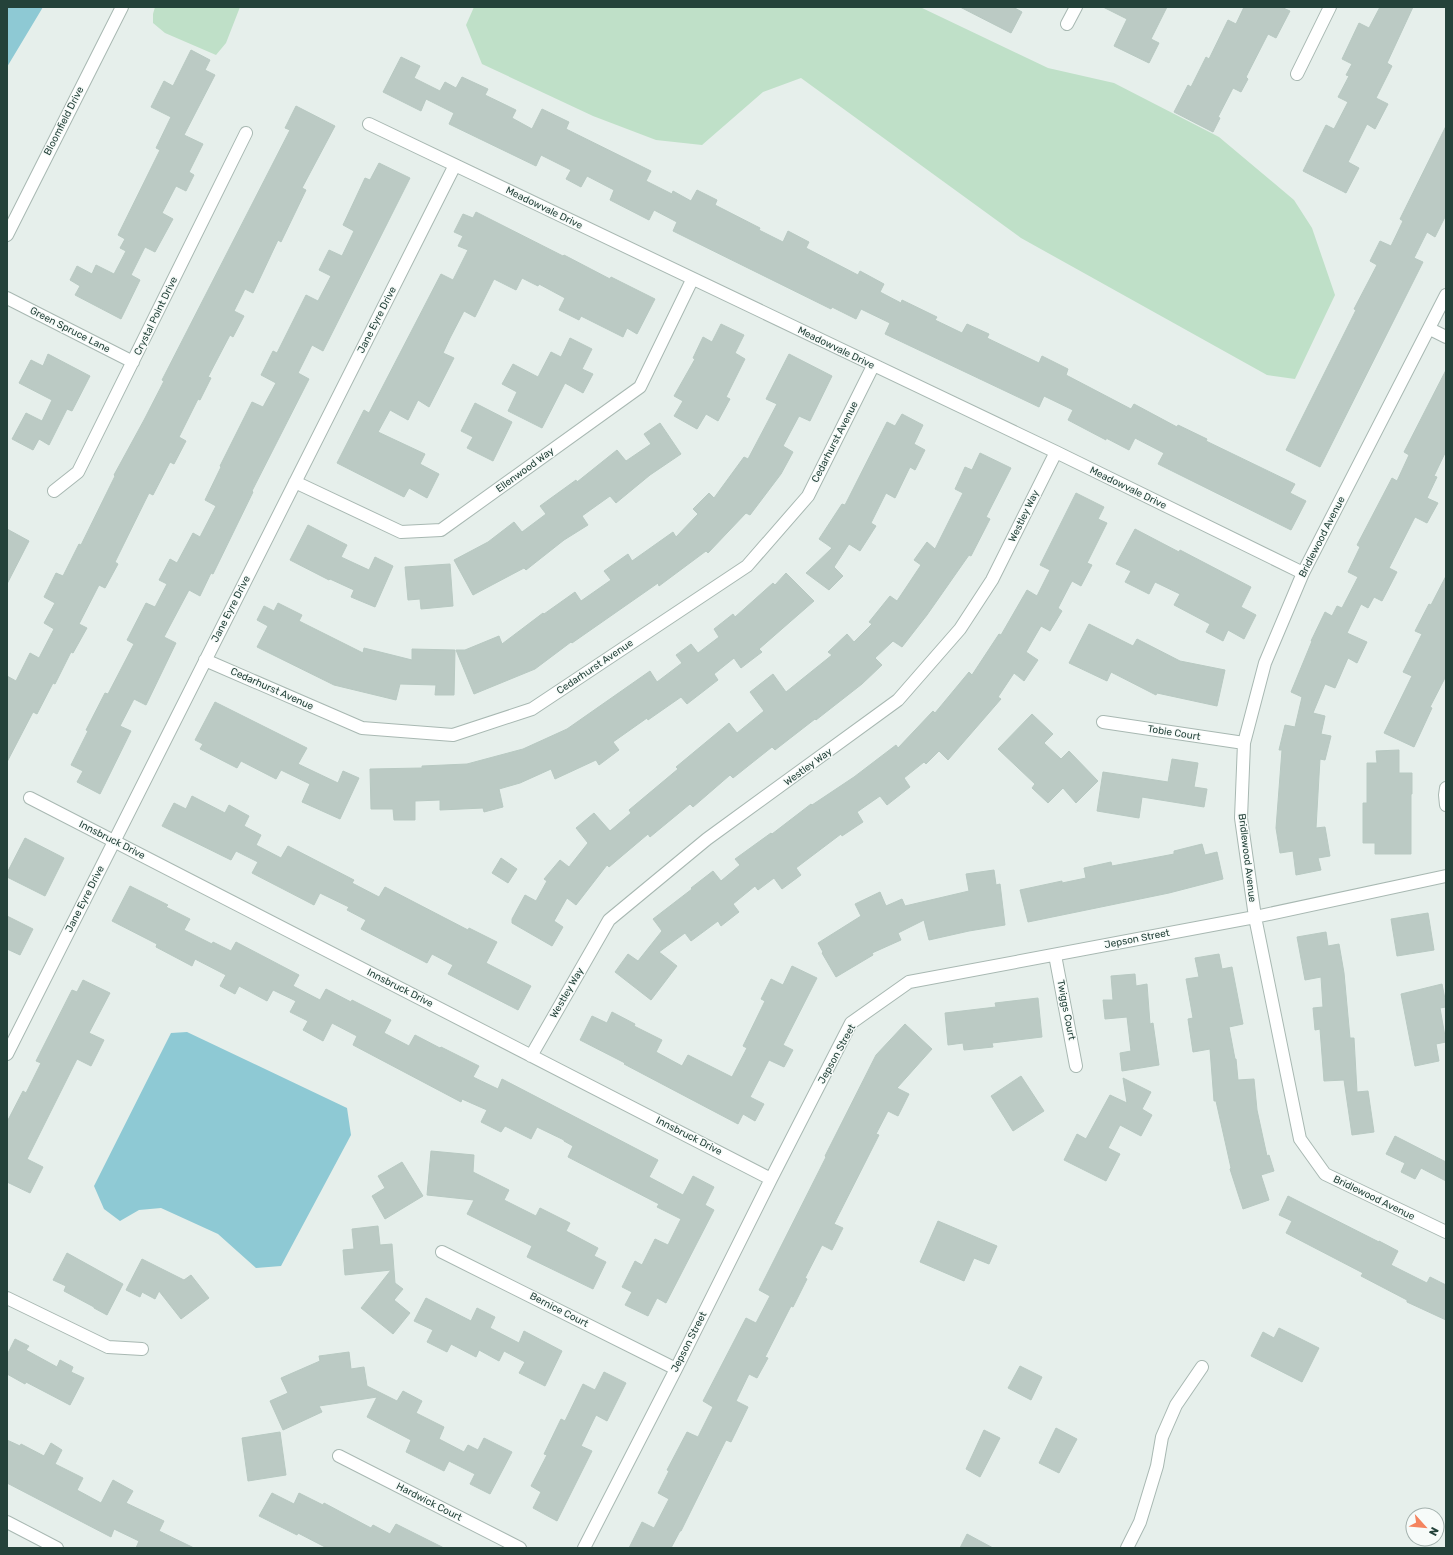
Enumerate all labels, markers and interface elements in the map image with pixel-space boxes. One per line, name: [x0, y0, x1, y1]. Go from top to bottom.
street label: Bloomfield Drive: [42, 84, 87, 157]
street label: Meadowvale Drive: [504, 184, 585, 232]
street label: Crystal Point Drive: [132, 274, 180, 357]
street label: Jane Eyre Drive: [355, 284, 399, 355]
street label: Green Spruce Lane: [28, 305, 113, 356]
street label: Meadowvale Drive: [796, 324, 877, 372]
street label: Cedarhurst Avenue: [809, 399, 861, 485]
street label: Ellenwood Way: [494, 445, 557, 495]
street label: Meadowvale Drive: [1088, 464, 1169, 512]
street label: Westley Way: [1006, 488, 1042, 544]
street label: Bridlewood Avenue: [1296, 494, 1348, 579]
street label: Jane Eyre Drive: [209, 573, 253, 644]
street label: Cedarhurst Avenue: [554, 637, 636, 697]
street label: Cedarhurst Avenue: [229, 665, 316, 713]
street label: Tobie Court: [1147, 723, 1201, 743]
street label: Westley Way: [782, 745, 835, 788]
street label: Bridlewood Avenue: [1236, 813, 1258, 903]
street label: Innsbruck Drive: [77, 818, 148, 862]
street label: Jane Eyre Drive: [63, 863, 107, 934]
street label: Jepson Street: [1103, 927, 1171, 951]
street label: Westley Way: [548, 965, 587, 1020]
street label: Innsbruck Drive: [365, 966, 436, 1010]
street label: Twiggs Court: [1054, 979, 1078, 1041]
street label: Jepson Street: [816, 1022, 858, 1086]
street label: Innsbruck Drive: [654, 1114, 725, 1158]
street label: Bridlewood Avenue: [1331, 1173, 1417, 1223]
street label: Bernice Court: [528, 1290, 590, 1330]
street label: Jepson Street: [669, 1310, 709, 1374]
street label: Hardwick Court: [394, 1480, 464, 1524]
north arrow: [1405, 1507, 1445, 1547]
text: N: [1426, 1525, 1441, 1538]

